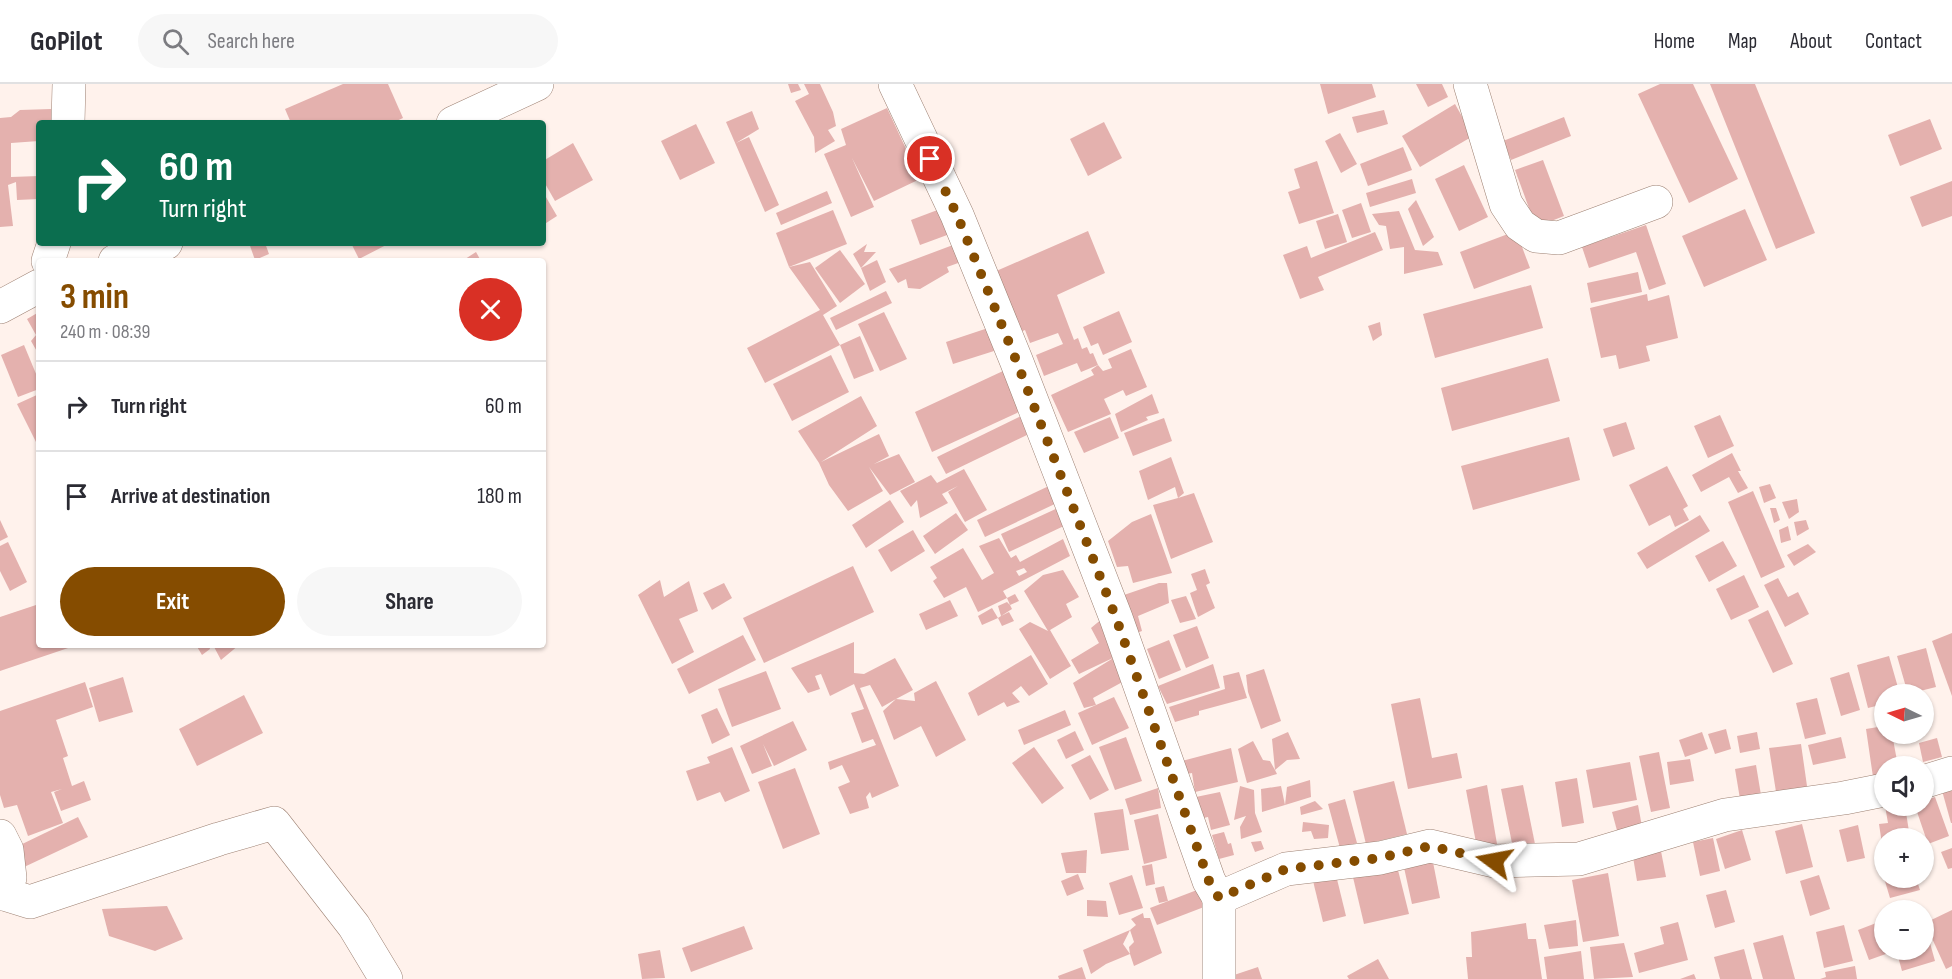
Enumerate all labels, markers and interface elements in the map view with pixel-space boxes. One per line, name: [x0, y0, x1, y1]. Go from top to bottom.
search box: [138, 14, 558, 68]
text: GoPilot: [30, 25, 102, 58]
icon: search: [159, 25, 192, 58]
text: Search here: [207, 28, 295, 55]
text: Home: [1654, 29, 1695, 54]
text: Map: [1728, 29, 1757, 54]
text: About: [1790, 29, 1832, 54]
text: Contact: [1865, 29, 1922, 54]
pin: [904, 133, 955, 184]
text: 60 m: [159, 142, 233, 193]
icon: arrive: [913, 142, 946, 175]
icon: right: [60, 144, 138, 222]
text: Turn right: [159, 193, 246, 225]
text: 3 min: [60, 276, 129, 319]
button: close: [459, 278, 522, 341]
text: 240 m · 08:39: [60, 320, 150, 344]
icon: right: [60, 390, 93, 423]
text: Turn right: [111, 393, 187, 420]
text: 60 m: [485, 393, 522, 420]
icon: arrive: [60, 480, 93, 513]
text: Arrive at destination: [111, 483, 270, 510]
text: 180 m: [477, 483, 522, 510]
button: Exit: [60, 567, 285, 636]
button: Share: [297, 567, 522, 636]
north arrow: [1874, 684, 1934, 744]
map controls: [1874, 684, 1934, 960]
button: sound: [1874, 756, 1934, 816]
button: +: [1874, 828, 1934, 888]
position arrow: [1462, 829, 1526, 893]
button: −: [1874, 900, 1934, 960]

